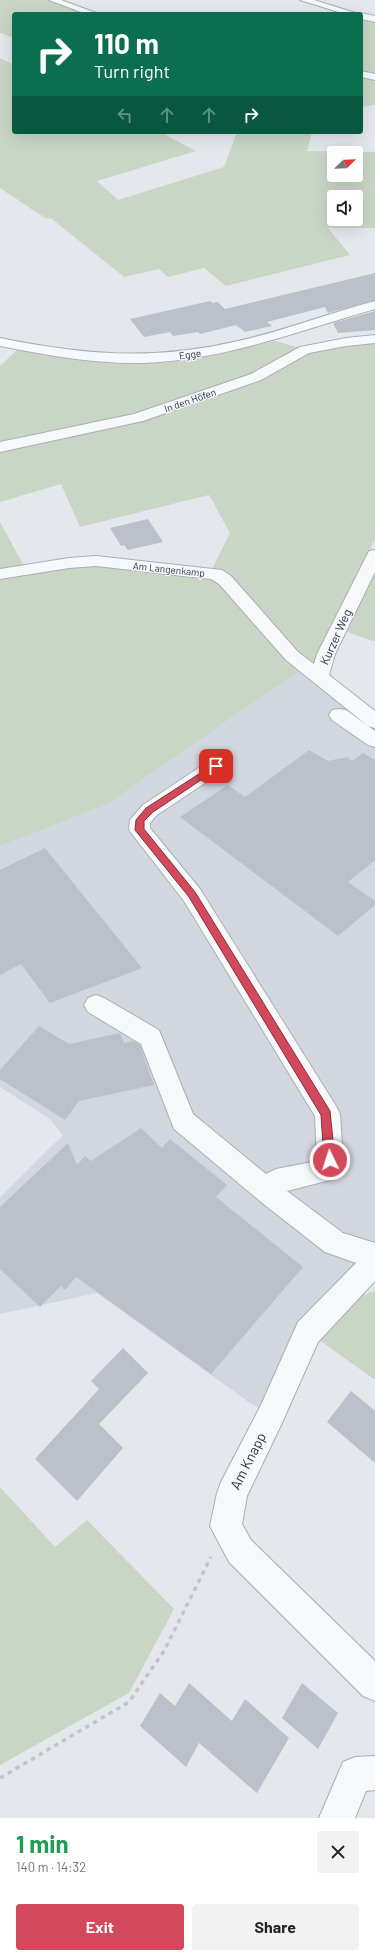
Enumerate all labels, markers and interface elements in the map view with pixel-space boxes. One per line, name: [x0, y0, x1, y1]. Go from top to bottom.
text: 110 m: [94, 26, 159, 60]
icon: right: [28, 28, 80, 80]
text: Turn right: [94, 60, 170, 82]
icon: left: [114, 104, 136, 126]
icon: ahead: [156, 104, 178, 126]
icon: ahead: [198, 104, 220, 126]
icon: right: [240, 104, 262, 126]
north arrow: [327, 146, 363, 182]
map controls: [327, 146, 363, 226]
button: sound: [327, 190, 363, 226]
street label: Egge: [178, 347, 202, 361]
street label: In den Höfen: [163, 386, 217, 414]
street label: Am Langenkamp: [132, 559, 206, 579]
street label: Kurzer Weg: [317, 607, 354, 667]
pin: [199, 749, 233, 783]
icon: arrive: [205, 755, 227, 777]
position arrow: [309, 1139, 351, 1181]
street label: Am Knapp: [226, 1429, 269, 1492]
text: 1 min: [16, 1829, 69, 1858]
button: close: [317, 1831, 359, 1873]
text: 140 m · 14:32: [16, 1859, 86, 1875]
button: Exit: [16, 1904, 184, 1950]
button: Share: [192, 1904, 359, 1950]

